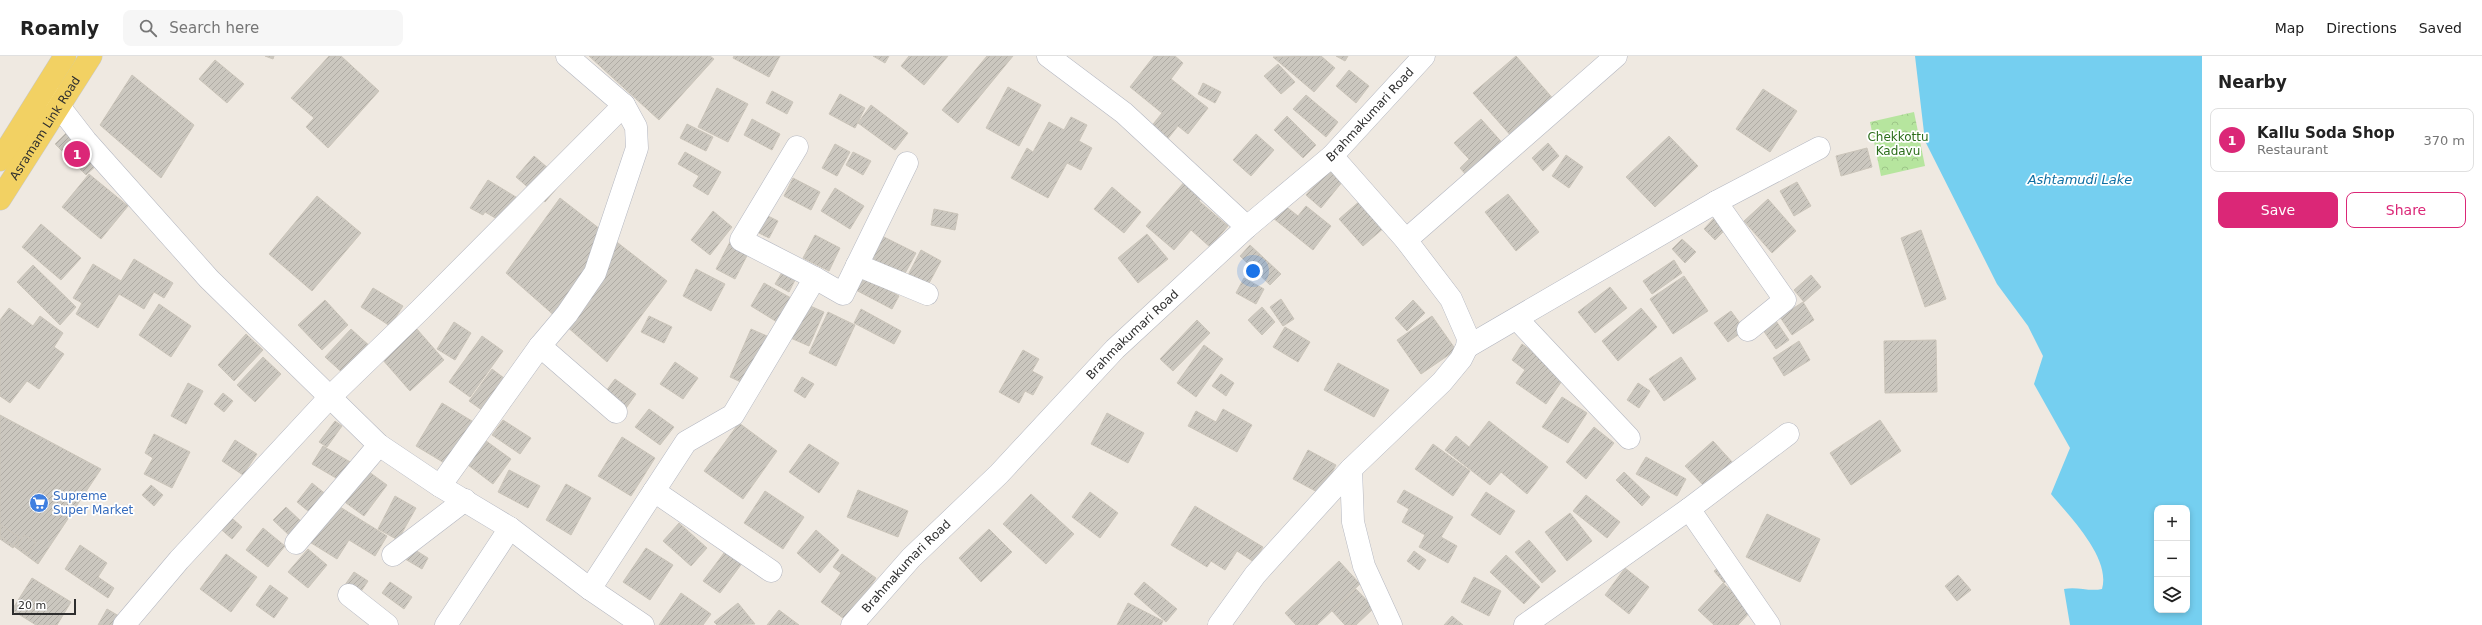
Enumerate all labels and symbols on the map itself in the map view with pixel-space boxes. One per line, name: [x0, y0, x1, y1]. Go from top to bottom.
street label: Brahmakumari Road: [1323, 65, 1417, 165]
street label: Asramam Link Road: [7, 74, 83, 182]
park label: Chekkottu Kadavu: [1867, 130, 1929, 158]
pin: 1: [64, 139, 90, 169]
water label: Ashtamudi Lake: [2027, 172, 2132, 187]
your location: [1243, 261, 1263, 281]
street label: Brahmakumari Road: [1083, 287, 1181, 382]
place label: Supreme Super Market: [53, 489, 134, 517]
supermarket icon: Supreme Super Market: [28, 492, 50, 514]
street label: Brahmakumari Road: [859, 517, 954, 616]
scale bar: [12, 597, 76, 616]

